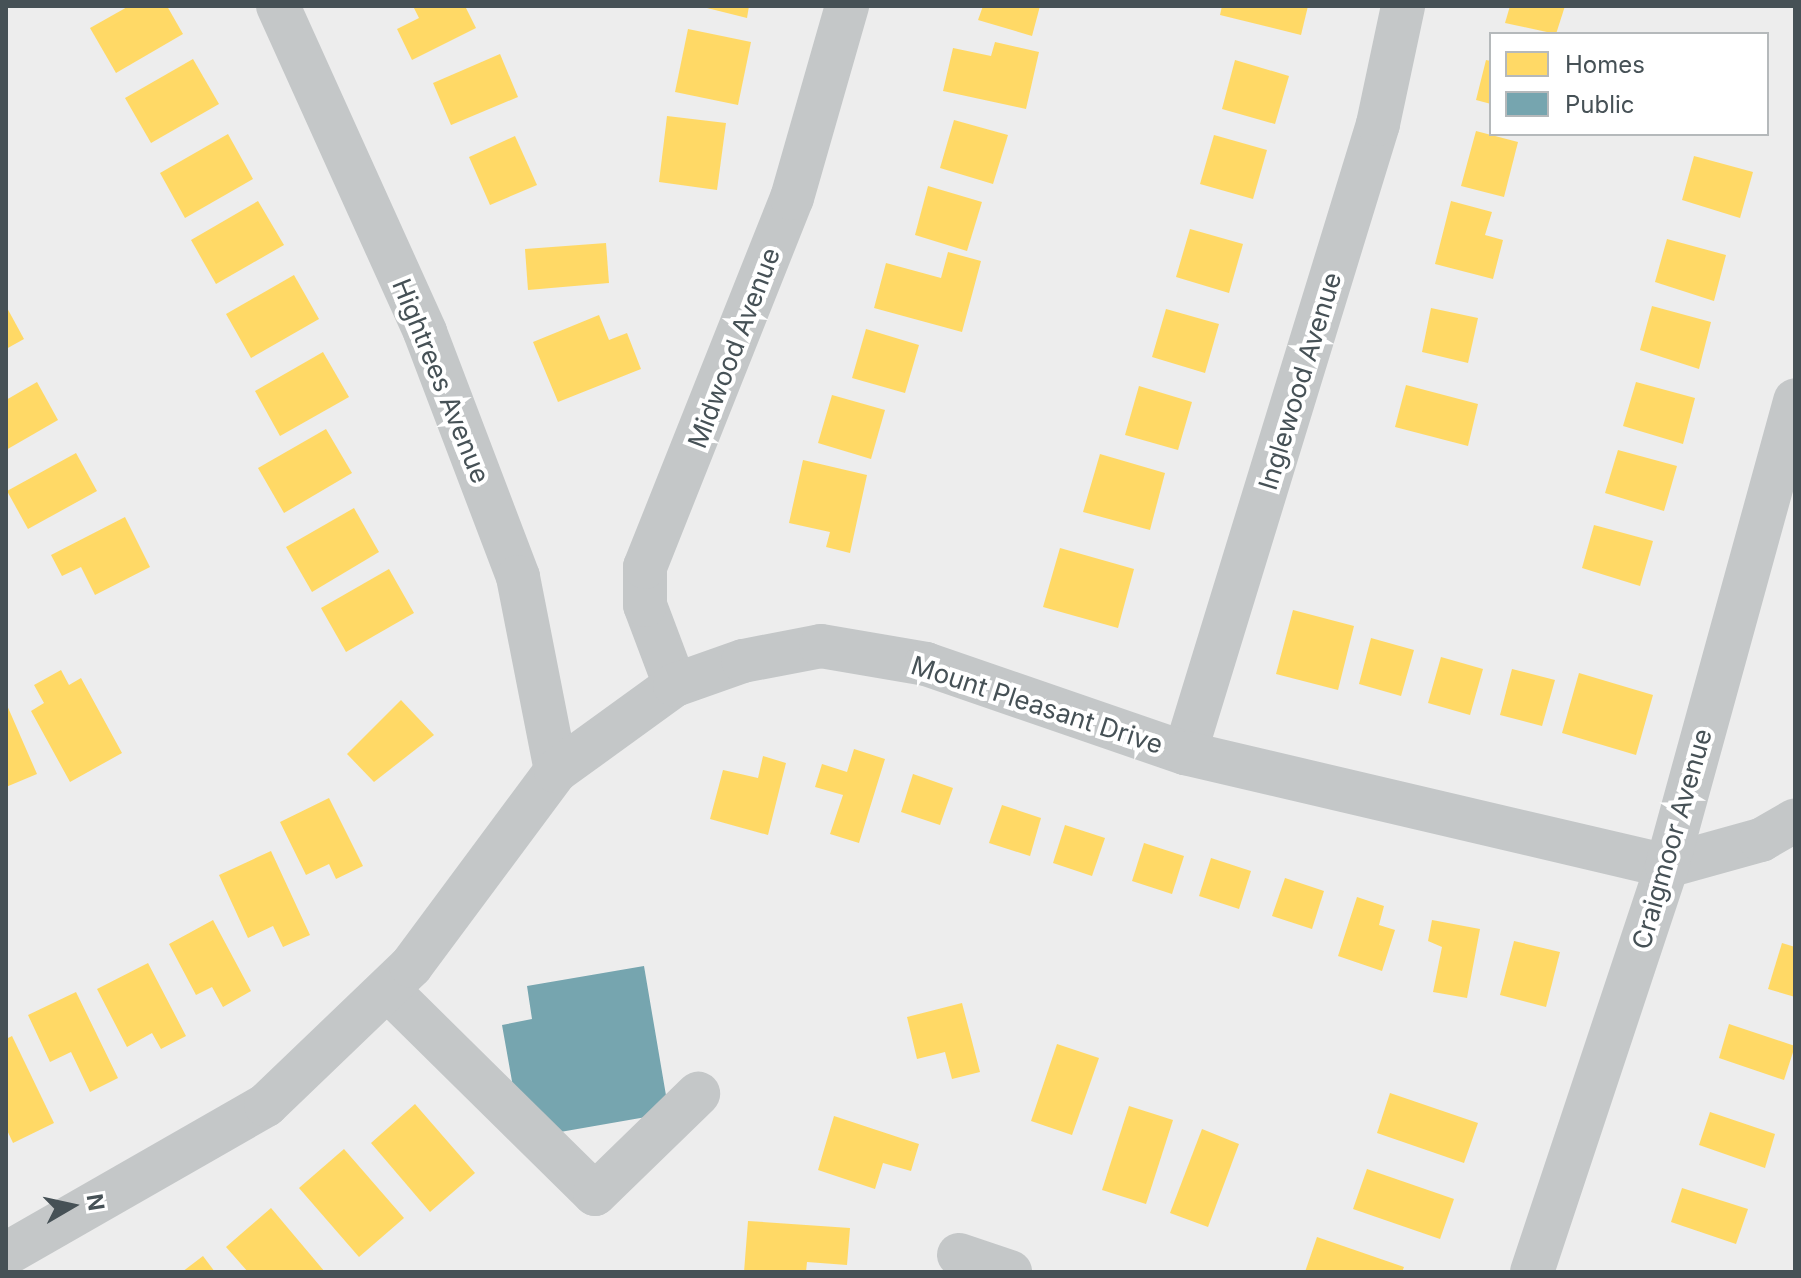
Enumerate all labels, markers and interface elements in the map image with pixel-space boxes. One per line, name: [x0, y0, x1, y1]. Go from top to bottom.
legend: [1489, 32, 1769, 136]
text: Homes: [1565, 50, 1645, 79]
text: Public: [1565, 90, 1635, 119]
street label: Midwood Avenue: [681, 243, 787, 453]
street label: Inglewood Avenue: [1252, 268, 1348, 494]
street label: Hightrees Avenue: [386, 274, 496, 488]
street label: Mount Pleasant Drive: [907, 650, 1167, 760]
street label: Craigmoor Avenue: [1626, 725, 1718, 953]
north arrow: [32, 1166, 112, 1246]
text: N: [82, 1192, 110, 1213]

